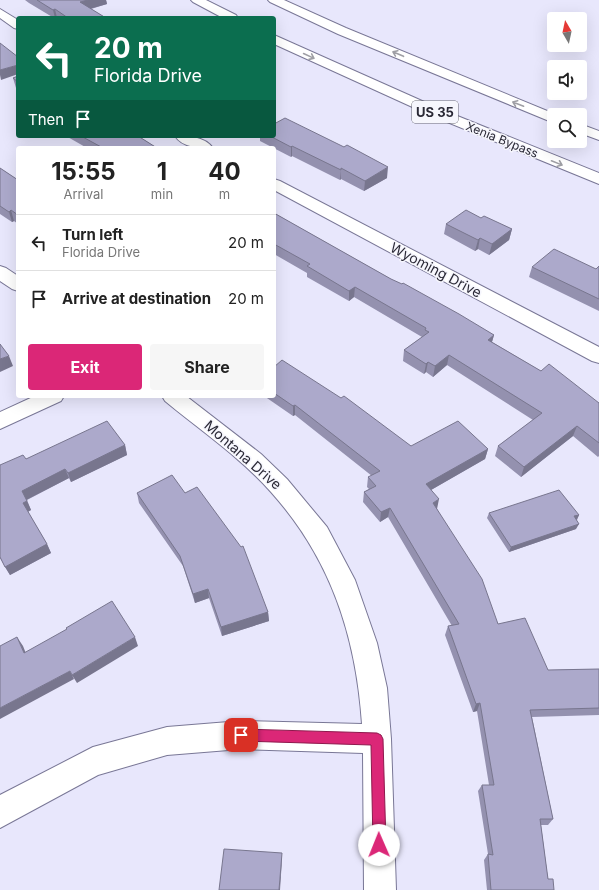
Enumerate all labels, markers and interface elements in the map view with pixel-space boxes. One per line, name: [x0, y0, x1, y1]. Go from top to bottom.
north arrow: [547, 12, 587, 52]
map controls: [547, 12, 587, 148]
text: 20 m: [94, 31, 163, 65]
icon: left: [28, 32, 80, 84]
one-way arrow: [392, 50, 404, 58]
one-way arrow: [303, 53, 315, 60]
button: sound: [547, 60, 587, 100]
text: Florida Drive: [94, 65, 202, 86]
one-way arrow: [512, 100, 524, 108]
road number: US 35: [412, 101, 458, 123]
icon: arrive: [72, 108, 94, 130]
button: search: [547, 108, 587, 148]
text: Then: [28, 110, 64, 129]
street label: Xenia Bypass: [464, 118, 540, 161]
text: 15:55: [51, 157, 116, 186]
text: 1: [157, 157, 167, 186]
text: 40: [208, 157, 241, 186]
one-way arrow: [550, 159, 562, 167]
text: Arrival: [63, 186, 103, 202]
text: min: [151, 186, 173, 202]
text: m: [219, 186, 230, 202]
text: Turn left: [62, 225, 123, 244]
icon: left: [28, 232, 50, 254]
text: 20 m: [228, 233, 264, 252]
street label: Wyoming Drive: [388, 238, 485, 301]
text: Florida Drive: [62, 244, 140, 260]
icon: arrive: [28, 288, 50, 310]
text: Arrive at destination: [62, 289, 211, 308]
text: 20 m: [228, 289, 264, 308]
button: Exit: [28, 344, 142, 390]
button: Share: [150, 344, 264, 390]
street label: Montana Drive: [201, 417, 285, 493]
pin: [224, 718, 258, 752]
icon: arrive: [230, 724, 252, 746]
position arrow: [358, 824, 400, 866]

